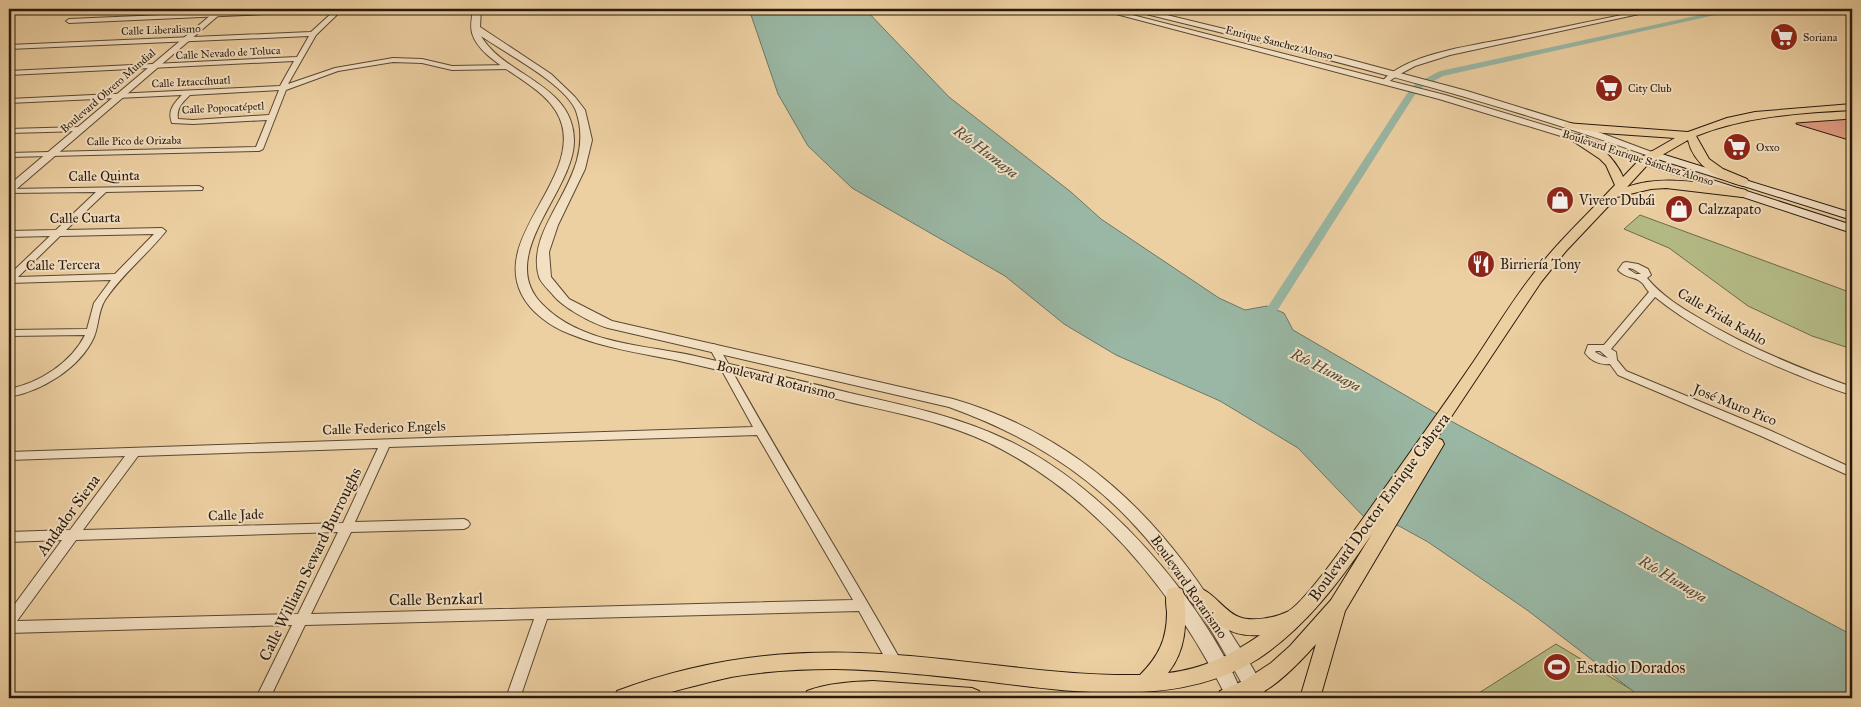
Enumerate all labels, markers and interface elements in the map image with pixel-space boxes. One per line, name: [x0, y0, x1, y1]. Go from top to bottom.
street label: Calle Liberalismo: [121, 22, 201, 38]
supermarket icon: Soriana: [1769, 22, 1799, 52]
street label: Enrique Sanchez Alonso: [1224, 23, 1334, 64]
place label: Soriana: [1803, 31, 1838, 44]
street label: Calle Nevado de Toluca: [175, 44, 281, 62]
street label: Boulevard Obrero Mundial: [58, 46, 158, 136]
street label: Calle Iztaccíhuatl: [151, 73, 231, 91]
supermarket icon: City Club: [1594, 73, 1624, 103]
place label: City Club: [1628, 82, 1672, 95]
street label: Calle Popocatépetl: [181, 99, 265, 117]
water label: Río Humaya: [949, 121, 1022, 182]
street label: Boulevard Enrique Sánchez Alonso: [1560, 127, 1716, 190]
supermarket icon: Oxxo: [1722, 132, 1752, 162]
street label: Calle Pico de Orizaba: [87, 134, 182, 148]
place label: Oxxo: [1756, 141, 1780, 154]
street label: Calle Quinta: [68, 167, 140, 185]
shop icon: Vivero Dubái: [1545, 185, 1575, 215]
place label: Vivero Dubái: [1578, 192, 1655, 209]
shop icon: Calzzapato: [1664, 194, 1694, 224]
place label: Calzzapato: [1698, 201, 1761, 218]
street label: Calle Cuarta: [49, 209, 121, 227]
restaurant icon: Birriería Tony: [1466, 249, 1496, 279]
street label: Calle Tercera: [26, 256, 100, 274]
place label: Birriería Tony: [1500, 256, 1581, 273]
street label: Calle Frida Kahlo: [1674, 285, 1770, 349]
water label: Río Humaya: [1287, 344, 1364, 395]
street label: Boulevard Rotarismo: [715, 357, 837, 403]
street label: José Muro Pico: [1689, 380, 1779, 430]
street label: Boulevard Doctor Enrique Cabrera: [1304, 409, 1455, 605]
street label: Calle Federico Engels: [322, 417, 446, 439]
street label: Calle William Seward Burroughs: [255, 464, 366, 664]
street label: Andador Siena: [32, 471, 104, 560]
street label: Calle Jade: [208, 506, 264, 525]
street label: Boulevard Rotarismo: [1147, 532, 1231, 642]
water label: Río Humaya: [1635, 551, 1710, 606]
street label: Calle Benzkarl: [389, 589, 484, 609]
sports icon: Estadio Dorados: [1542, 652, 1572, 682]
place label: Estadio Dorados: [1576, 658, 1685, 677]

